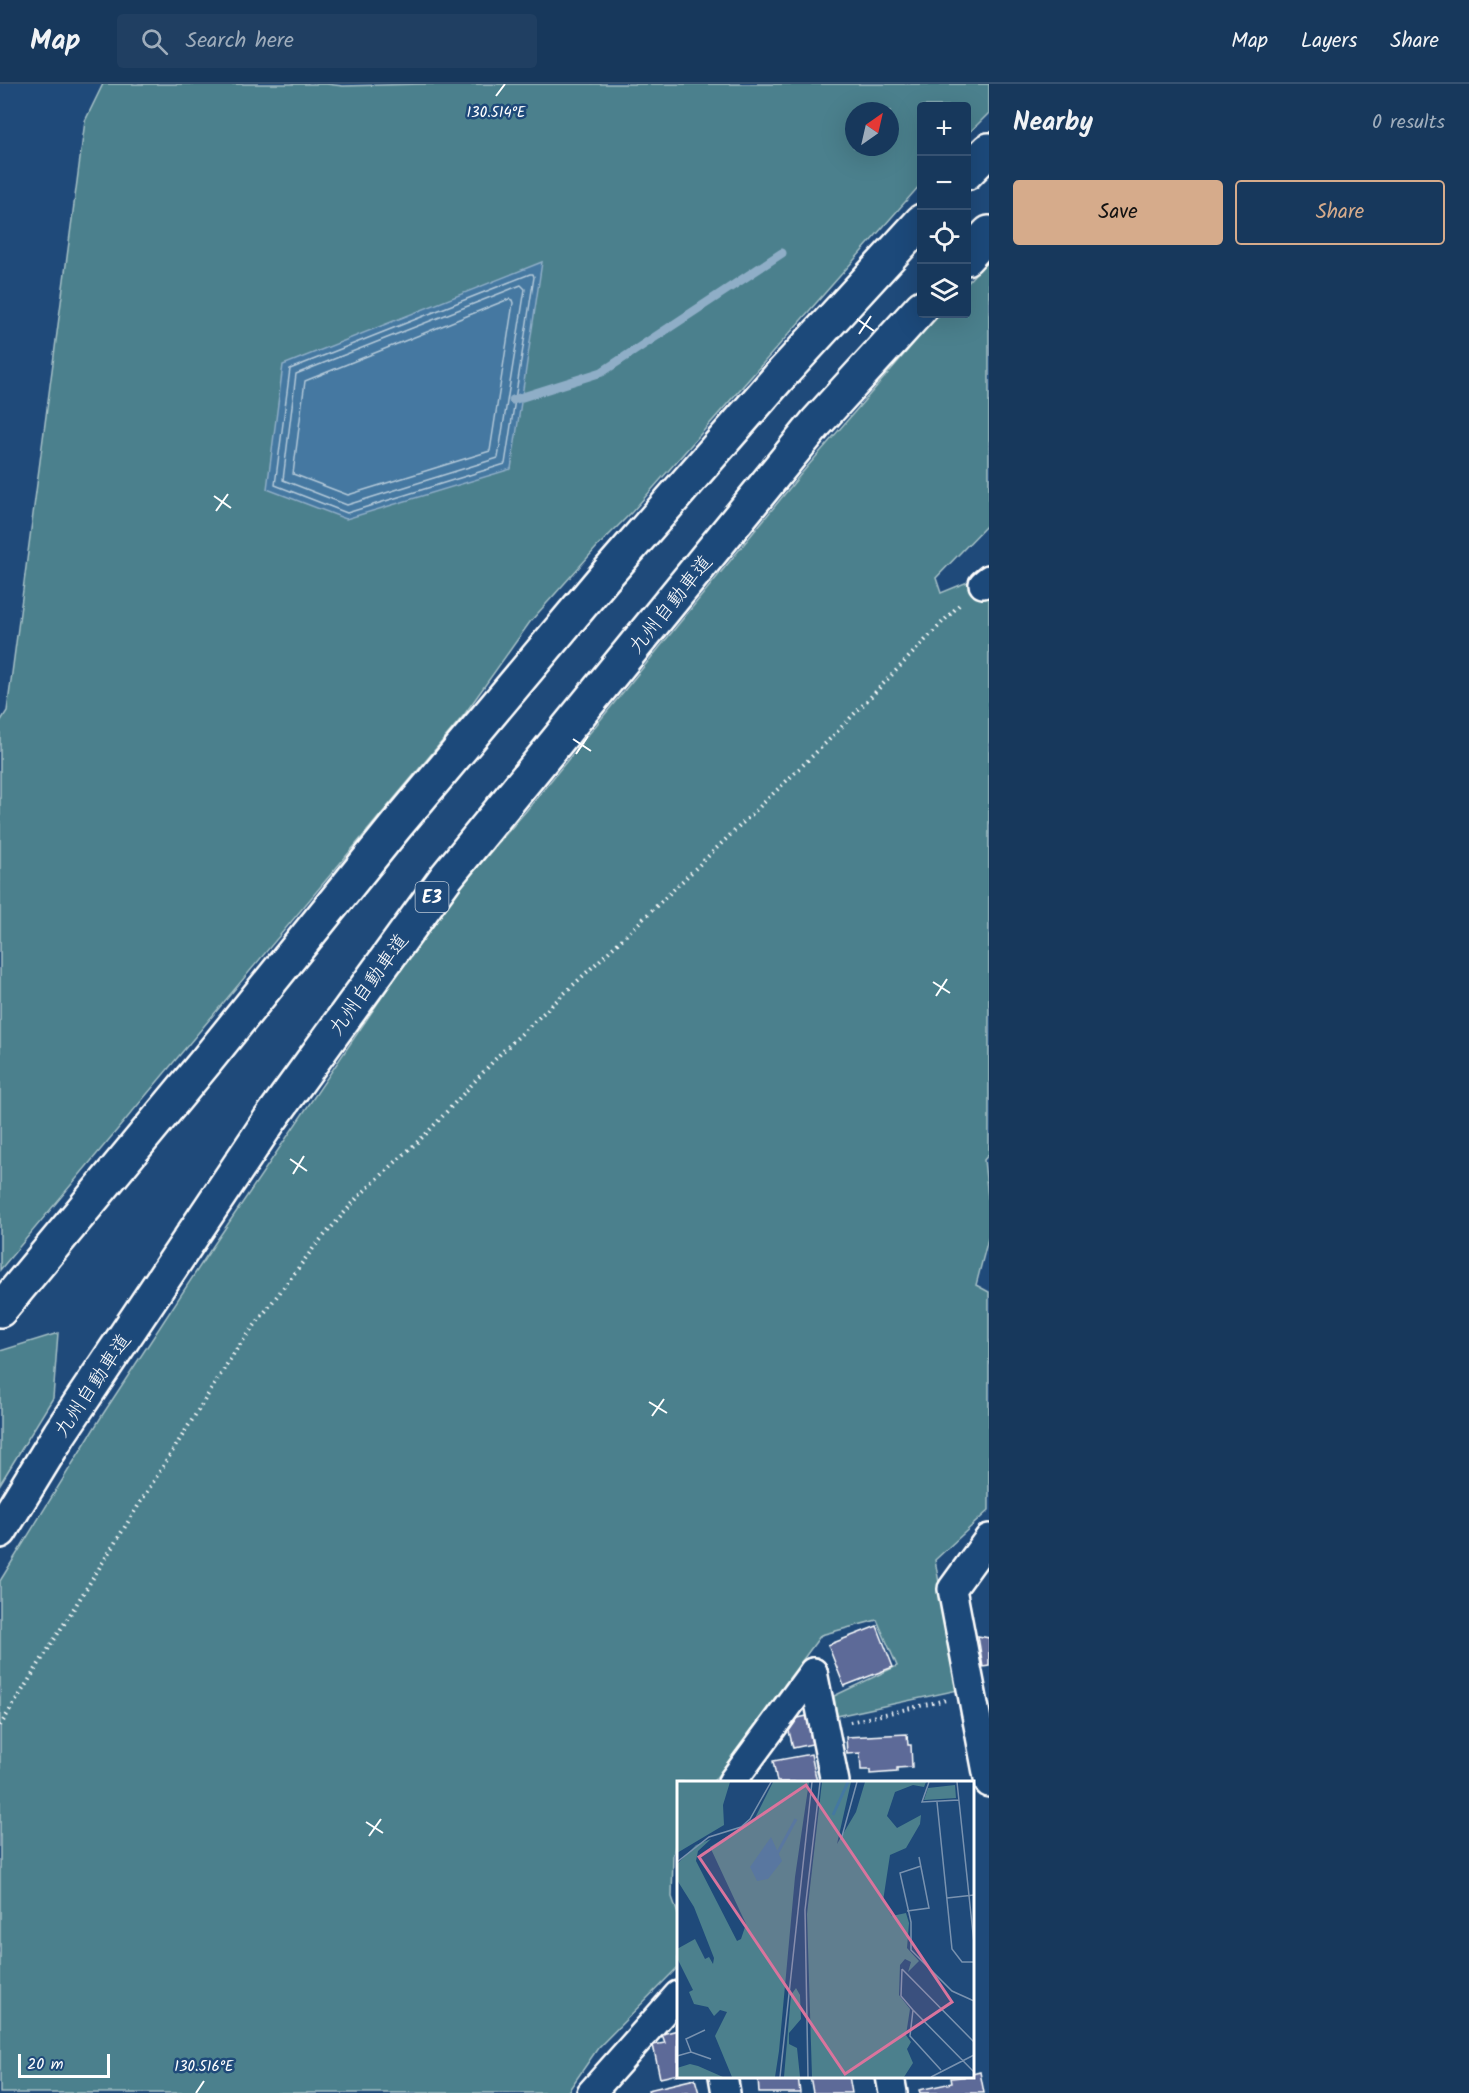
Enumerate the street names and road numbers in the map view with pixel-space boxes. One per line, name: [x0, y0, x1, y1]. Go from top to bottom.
street label: 九州自動車道: [621, 549, 722, 662]
road number: E3: [416, 882, 448, 912]
street label: 九州自動車道: [321, 927, 418, 1043]
street label: 九州自動車道: [47, 1327, 140, 1445]

